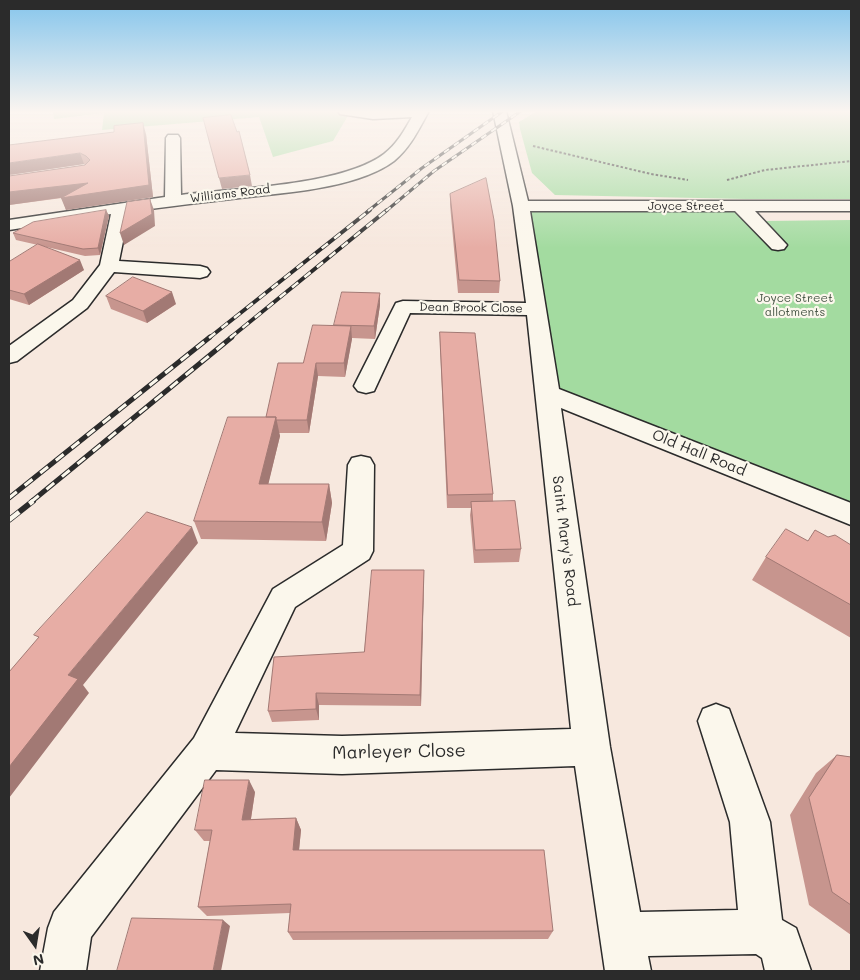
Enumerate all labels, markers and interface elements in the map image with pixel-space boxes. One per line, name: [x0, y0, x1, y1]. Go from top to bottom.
street label: Williams Road: [189, 182, 271, 206]
street label: Joyce Street: [648, 199, 724, 213]
park label: Joyce Street allotments: [757, 291, 833, 319]
street label: Dean Brook Close: [419, 300, 523, 316]
street label: Old Hall Road: [649, 426, 749, 480]
street label: Saint Mary's Road: [548, 475, 582, 607]
street label: Marleyer Close: [332, 740, 466, 764]
north arrow: [10, 920, 60, 970]
text: N: [31, 950, 46, 971]

